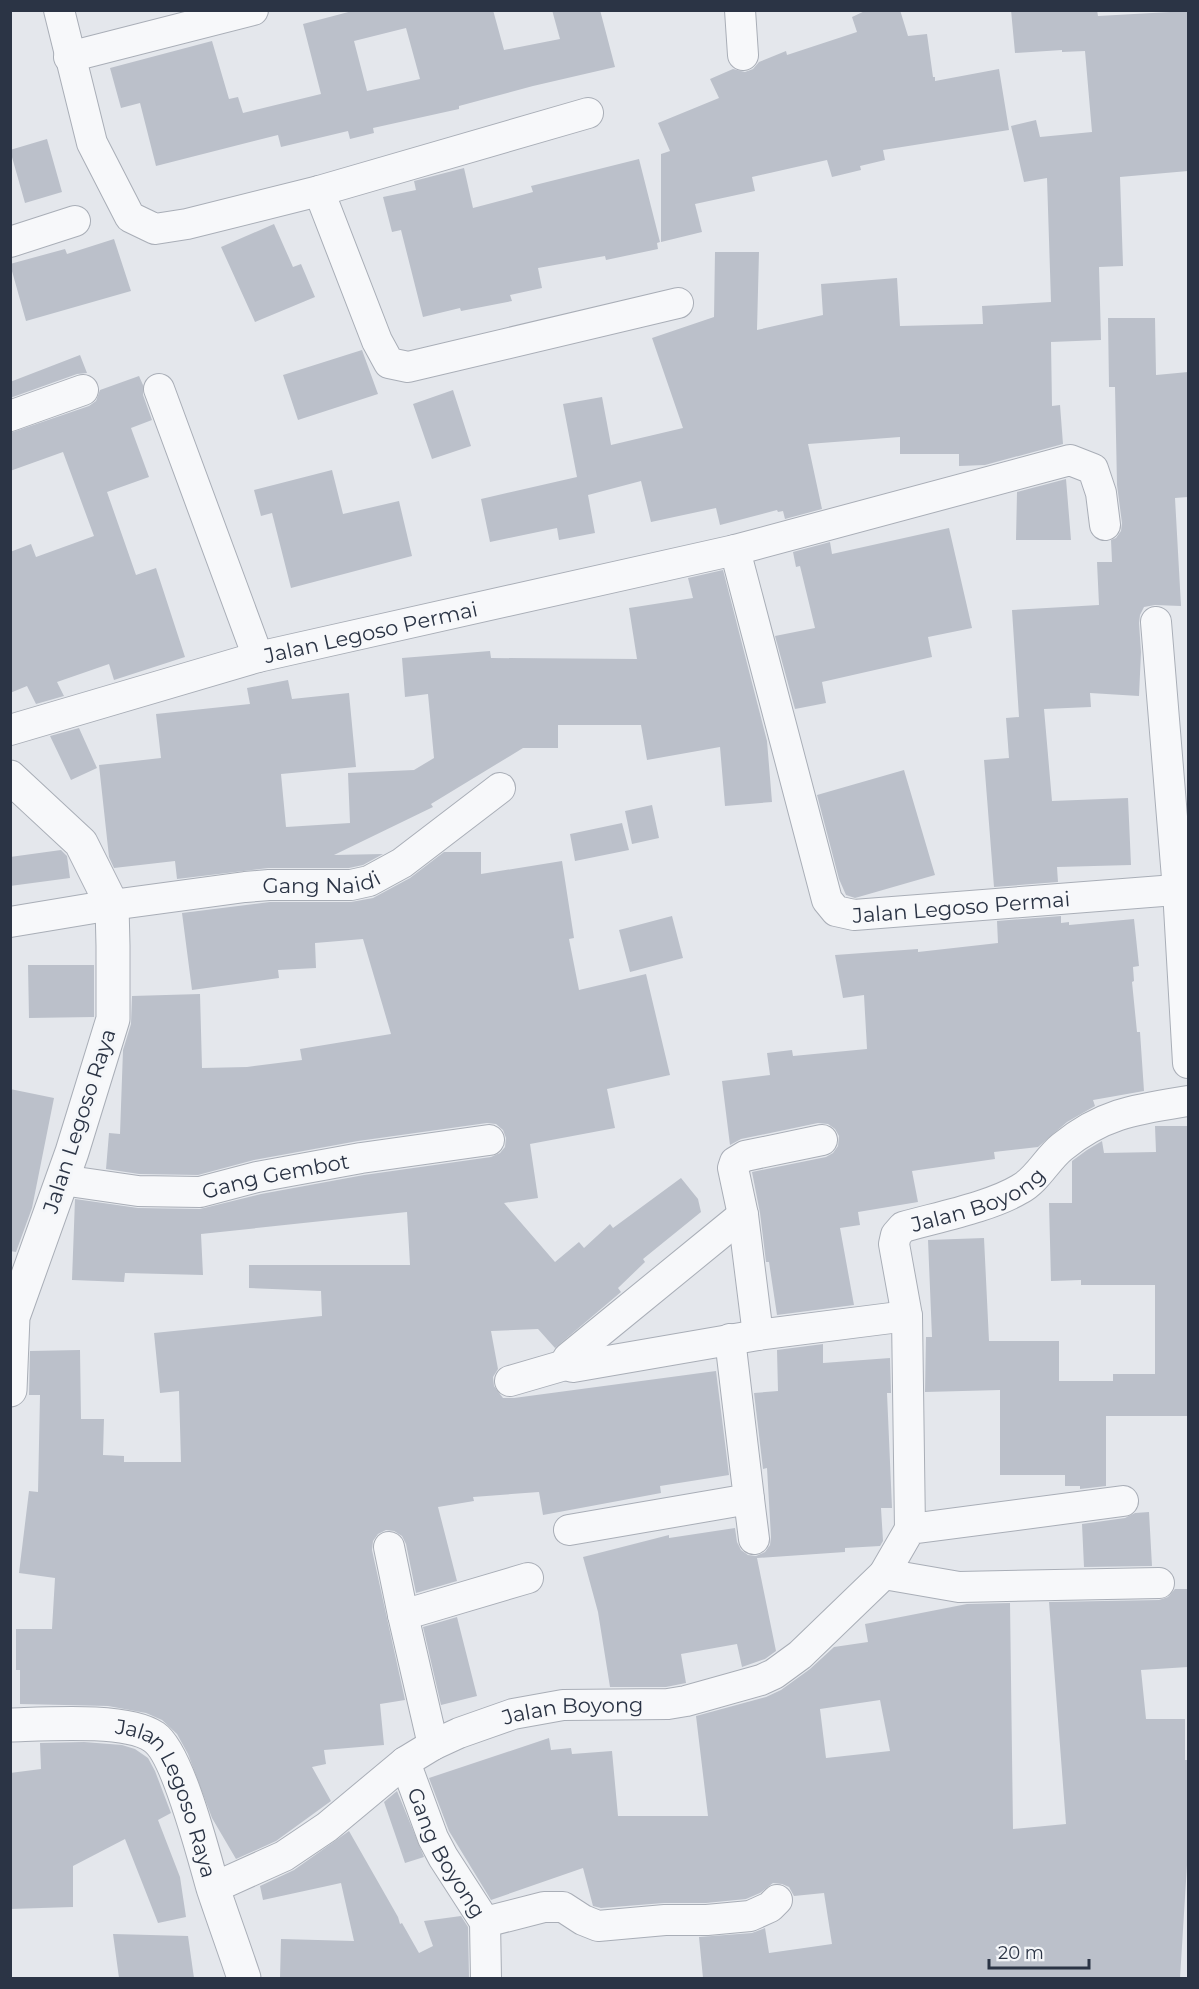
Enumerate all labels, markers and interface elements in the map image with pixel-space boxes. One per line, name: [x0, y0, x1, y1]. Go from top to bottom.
street label: Jalan Legoso Permai: [261, 596, 480, 668]
street label: Gang Naidi: [262, 865, 384, 898]
street label: Jalan Legoso Permai: [850, 886, 1071, 928]
street label: Jalan Legoso Raya: [37, 1026, 121, 1217]
street label: Gang Gembot: [199, 1148, 351, 1204]
street label: Jalan Boyong: [907, 1162, 1050, 1237]
street label: Jalan Boyong: [497, 1692, 644, 1730]
street label: Jalan Legoso Raya: [113, 1713, 222, 1880]
street label: Gang Boyong: [403, 1784, 491, 1922]
scale bar: [989, 1932, 1090, 1970]
text: 20 m: [998, 1942, 1044, 1964]

